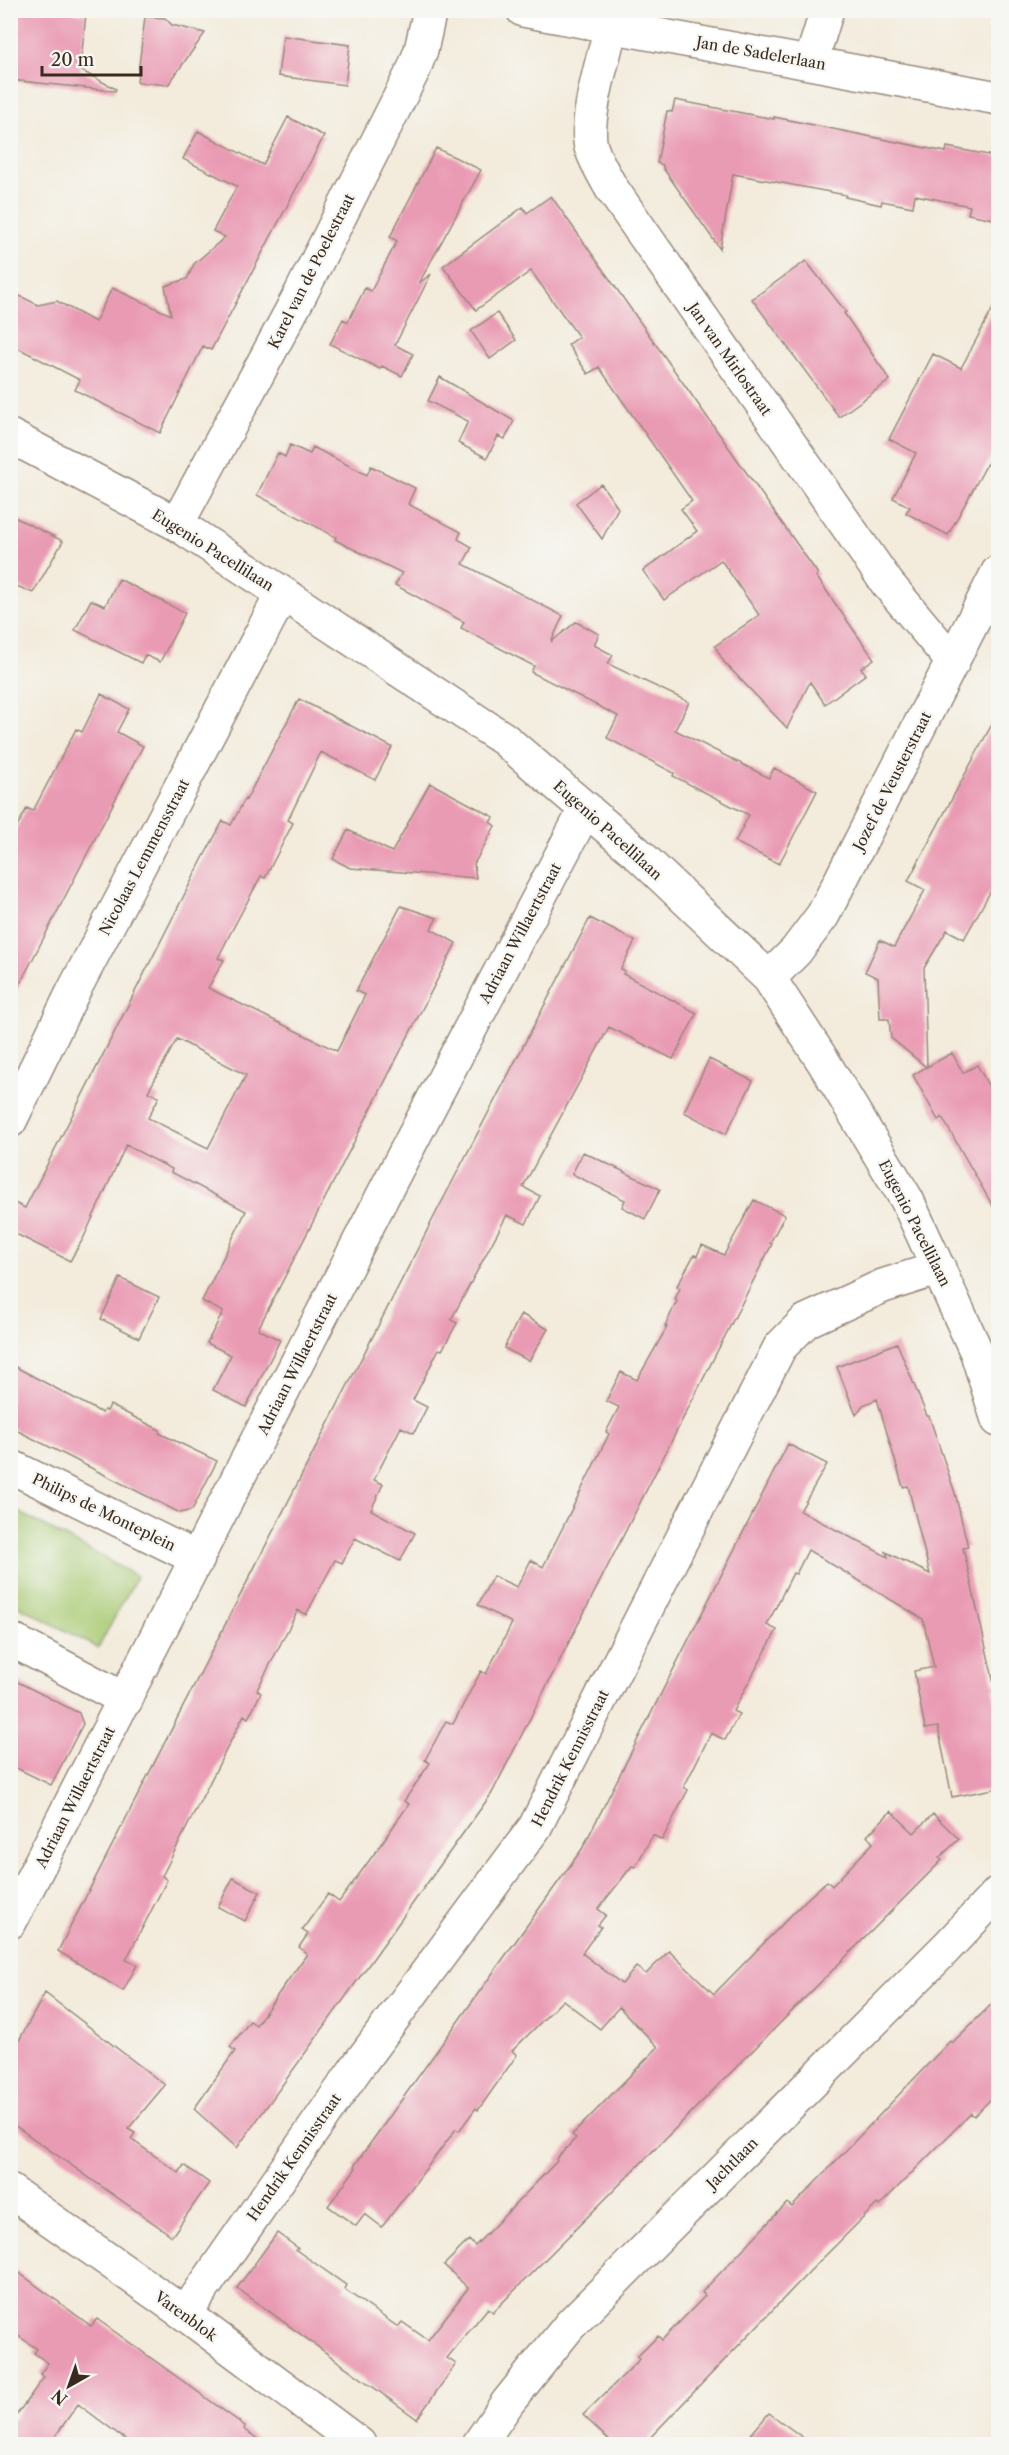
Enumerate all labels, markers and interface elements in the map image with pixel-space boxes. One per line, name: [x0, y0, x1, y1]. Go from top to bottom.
street label: Jan de Sadelerlaan: [693, 32, 828, 74]
scale bar: [42, 39, 141, 77]
text: 20 m: [51, 49, 95, 71]
street label: Karel van de Poelestraat: [264, 190, 359, 352]
street label: Jan van Mirlostraat: [683, 297, 777, 420]
street label: Eugenio Pacellilaan: [149, 505, 278, 595]
street label: Jozef de Veusterstraat: [848, 708, 936, 855]
street label: Nicolaas Lemmensstraat: [95, 775, 194, 938]
street label: Eugenio Pacellilaan: [550, 776, 667, 884]
street label: Adriaan Willaertstraat: [474, 859, 565, 1007]
street label: Eugenio Pacellilaan: [875, 1156, 956, 1290]
street label: Adriaan Willaertstraat: [253, 1289, 341, 1439]
street label: Philips de Monteplein: [29, 1469, 179, 1555]
street label: Hendrik Kennisstraat: [527, 1686, 613, 1830]
street label: Adriaan Willaertstraat: [31, 1722, 119, 1872]
street label: Hendrik Kennisstraat: [243, 2089, 346, 2224]
street label: Jachtlaan: [701, 2133, 762, 2194]
street label: Varenblok: [150, 2286, 222, 2346]
north arrow: [39, 2356, 99, 2416]
text: N: [48, 2385, 71, 2410]

